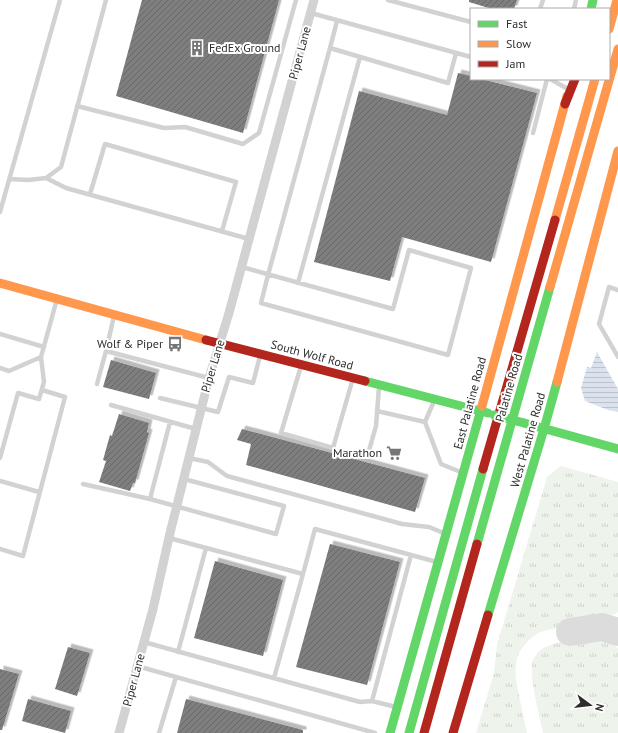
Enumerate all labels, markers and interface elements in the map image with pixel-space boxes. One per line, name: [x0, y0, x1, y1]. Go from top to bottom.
legend: [470, 8, 610, 80]
text: Fast: [506, 16, 527, 31]
street label: Piper Lane: [285, 25, 314, 81]
text: Slow: [506, 36, 531, 51]
building icon: FedEx Ground: [188, 39, 206, 57]
place label: FedEx Ground: [209, 40, 281, 55]
text: Jam: [505, 56, 525, 71]
bus stop icon: Wolf & Piper: [166, 335, 184, 353]
place label: Wolf & Piper: [97, 336, 163, 351]
street label: South Wolf Road: [269, 336, 355, 373]
street label: Piper Lane: [197, 338, 228, 394]
street label: Palatine Road: [492, 352, 525, 424]
street label: East Palatine Road: [450, 355, 489, 451]
street label: West Palatine Road: [507, 391, 548, 489]
supermarket icon: Marathon: [385, 444, 403, 462]
place label: Marathon: [333, 445, 382, 460]
street label: Piper Lane: [119, 652, 148, 708]
north arrow: [570, 685, 610, 725]
text: N: [592, 702, 607, 713]

